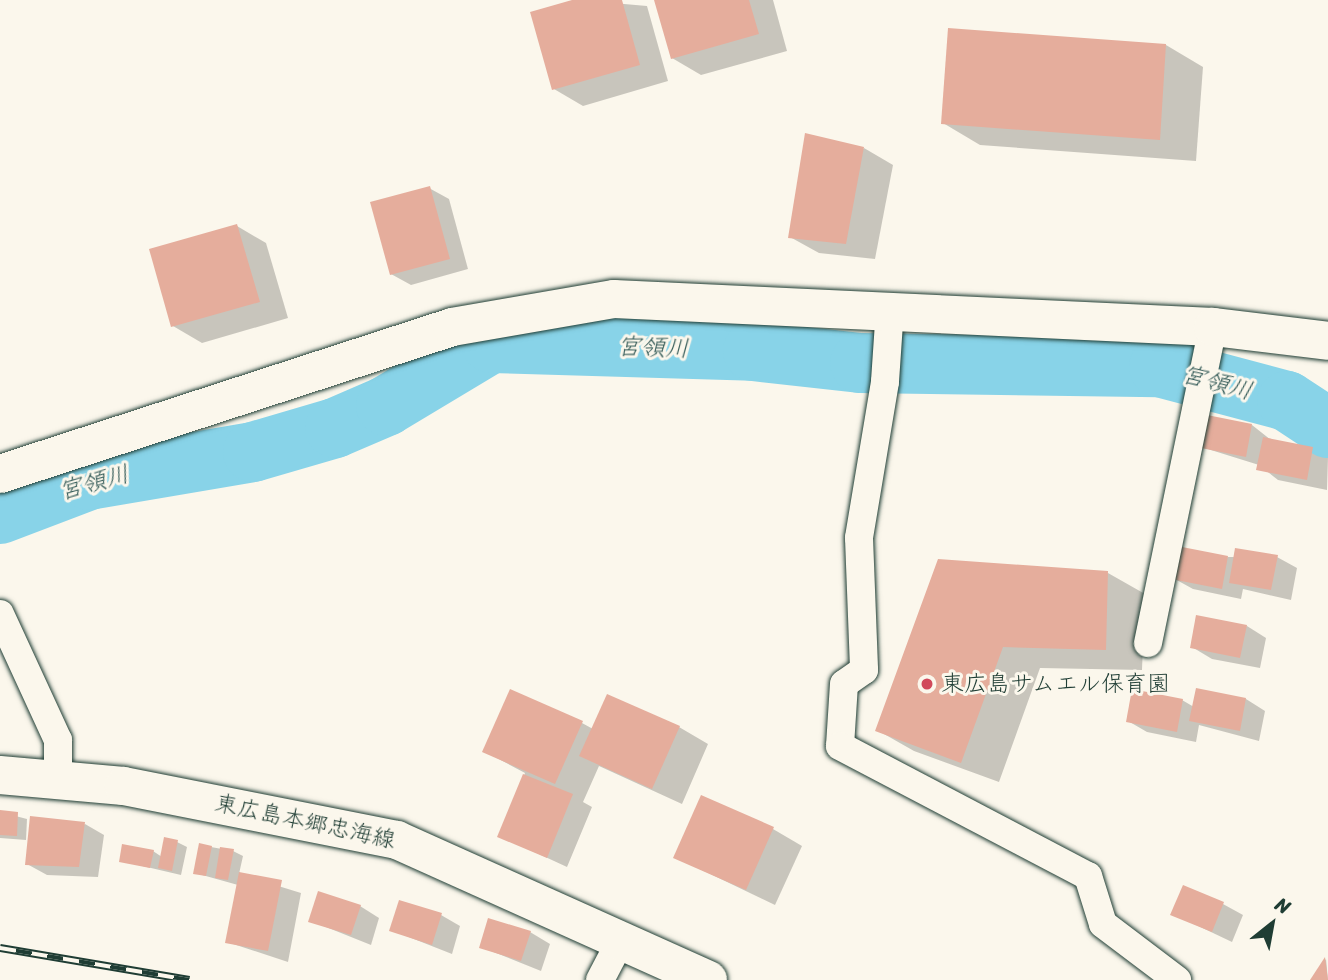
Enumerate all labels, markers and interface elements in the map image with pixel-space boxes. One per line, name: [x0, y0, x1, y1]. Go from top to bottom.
water label: 宮領川: [617, 332, 689, 364]
water label: 宮領川: [1178, 360, 1256, 406]
water label: 宮領川: [55, 460, 133, 506]
place label: 東広島サムエル保育園: [941, 670, 1171, 698]
marker: 東広島サムエル保育園: [919, 676, 935, 692]
street label: 東広島本郷忠海線: [212, 789, 398, 855]
text: N: [1269, 888, 1297, 923]
north arrow: [1237, 889, 1307, 959]

